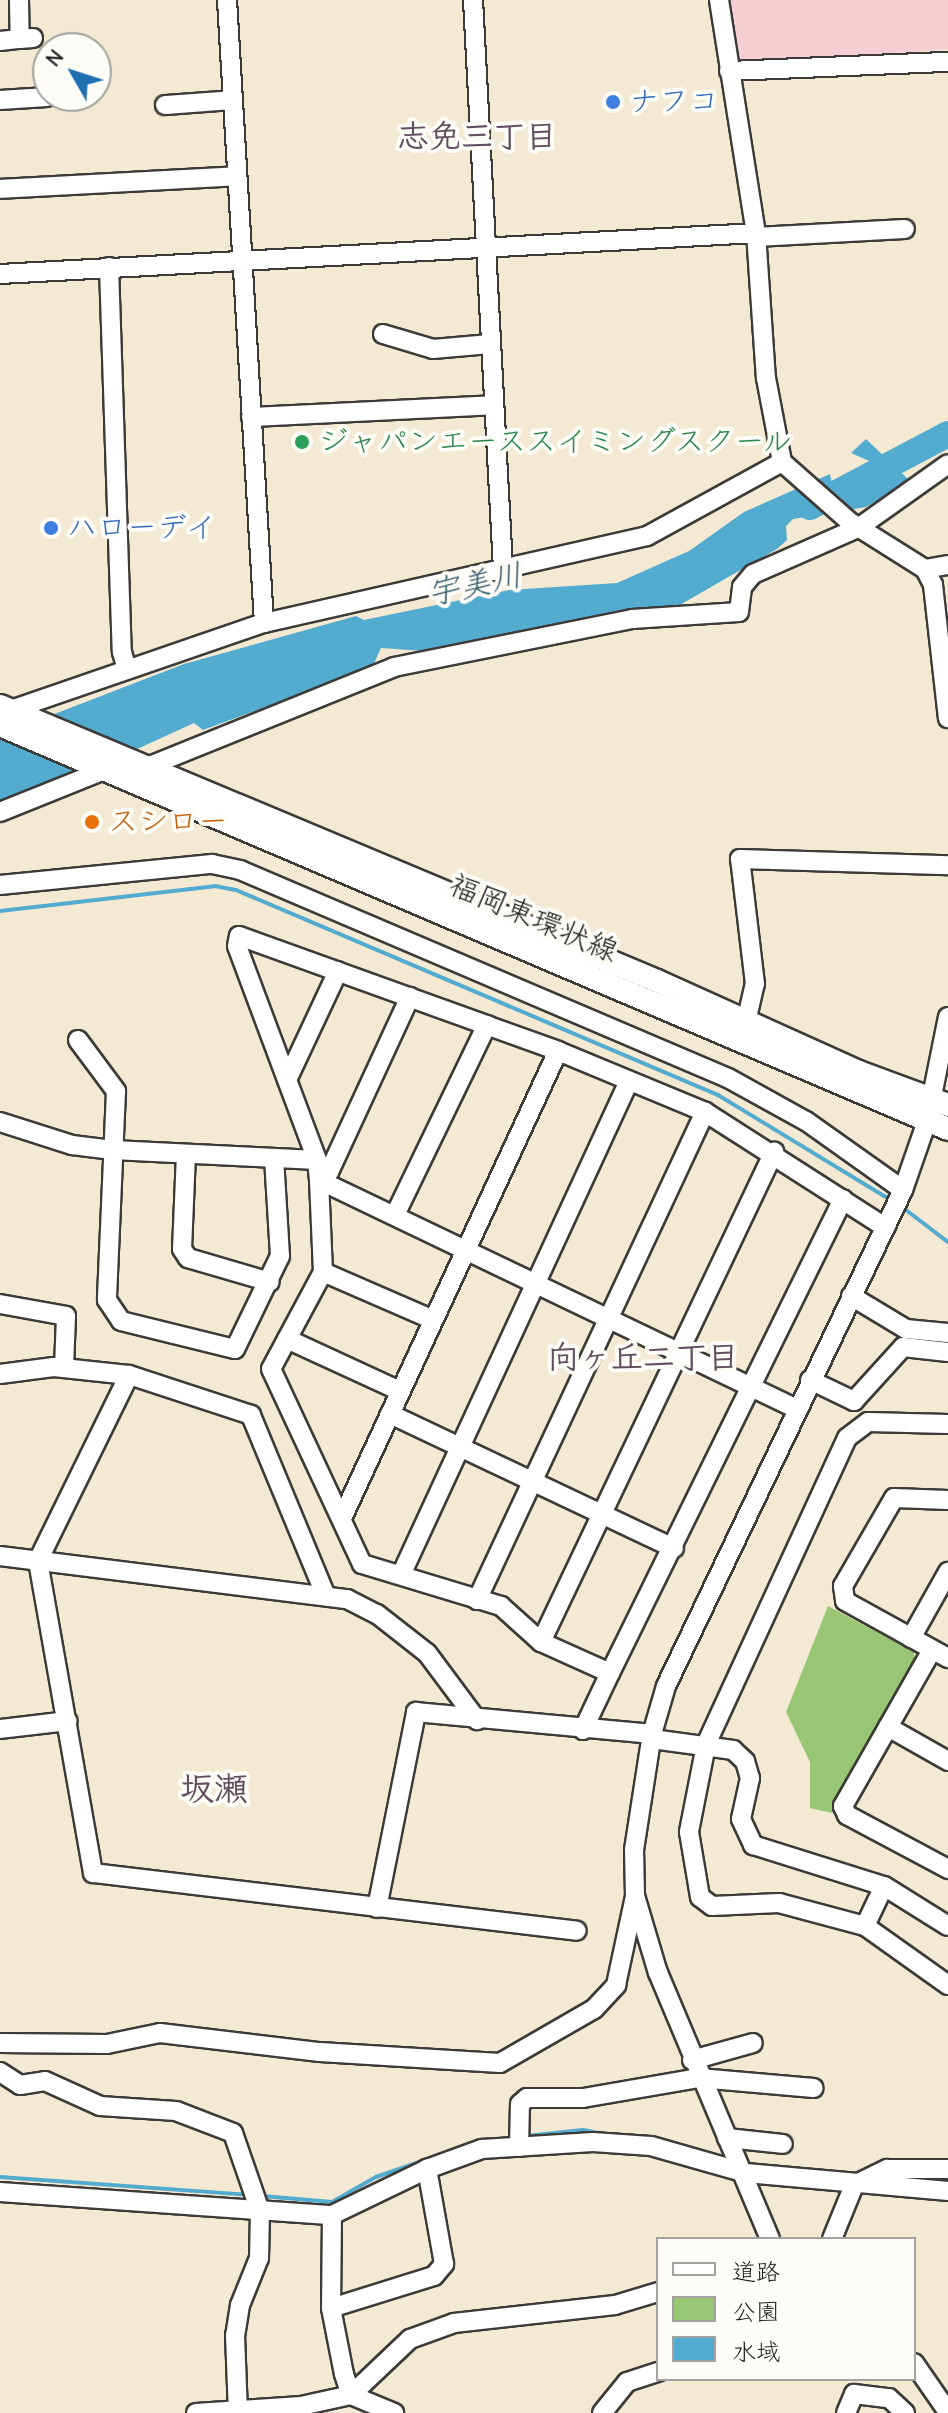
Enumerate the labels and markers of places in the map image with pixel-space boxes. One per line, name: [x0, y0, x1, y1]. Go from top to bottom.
place label: ナフコ: [629, 84, 719, 120]
marker: ナフコ: [604, 93, 622, 111]
place label: ジャパンエーススイミングスクール: [318, 424, 798, 460]
marker: ジャパンエーススイミングスクール: [293, 433, 311, 451]
place label: ハローデイ: [67, 510, 217, 546]
marker: ハローデイ: [42, 519, 60, 537]
place label: スシロー: [108, 804, 228, 840]
marker: スシロー: [83, 813, 101, 831]

